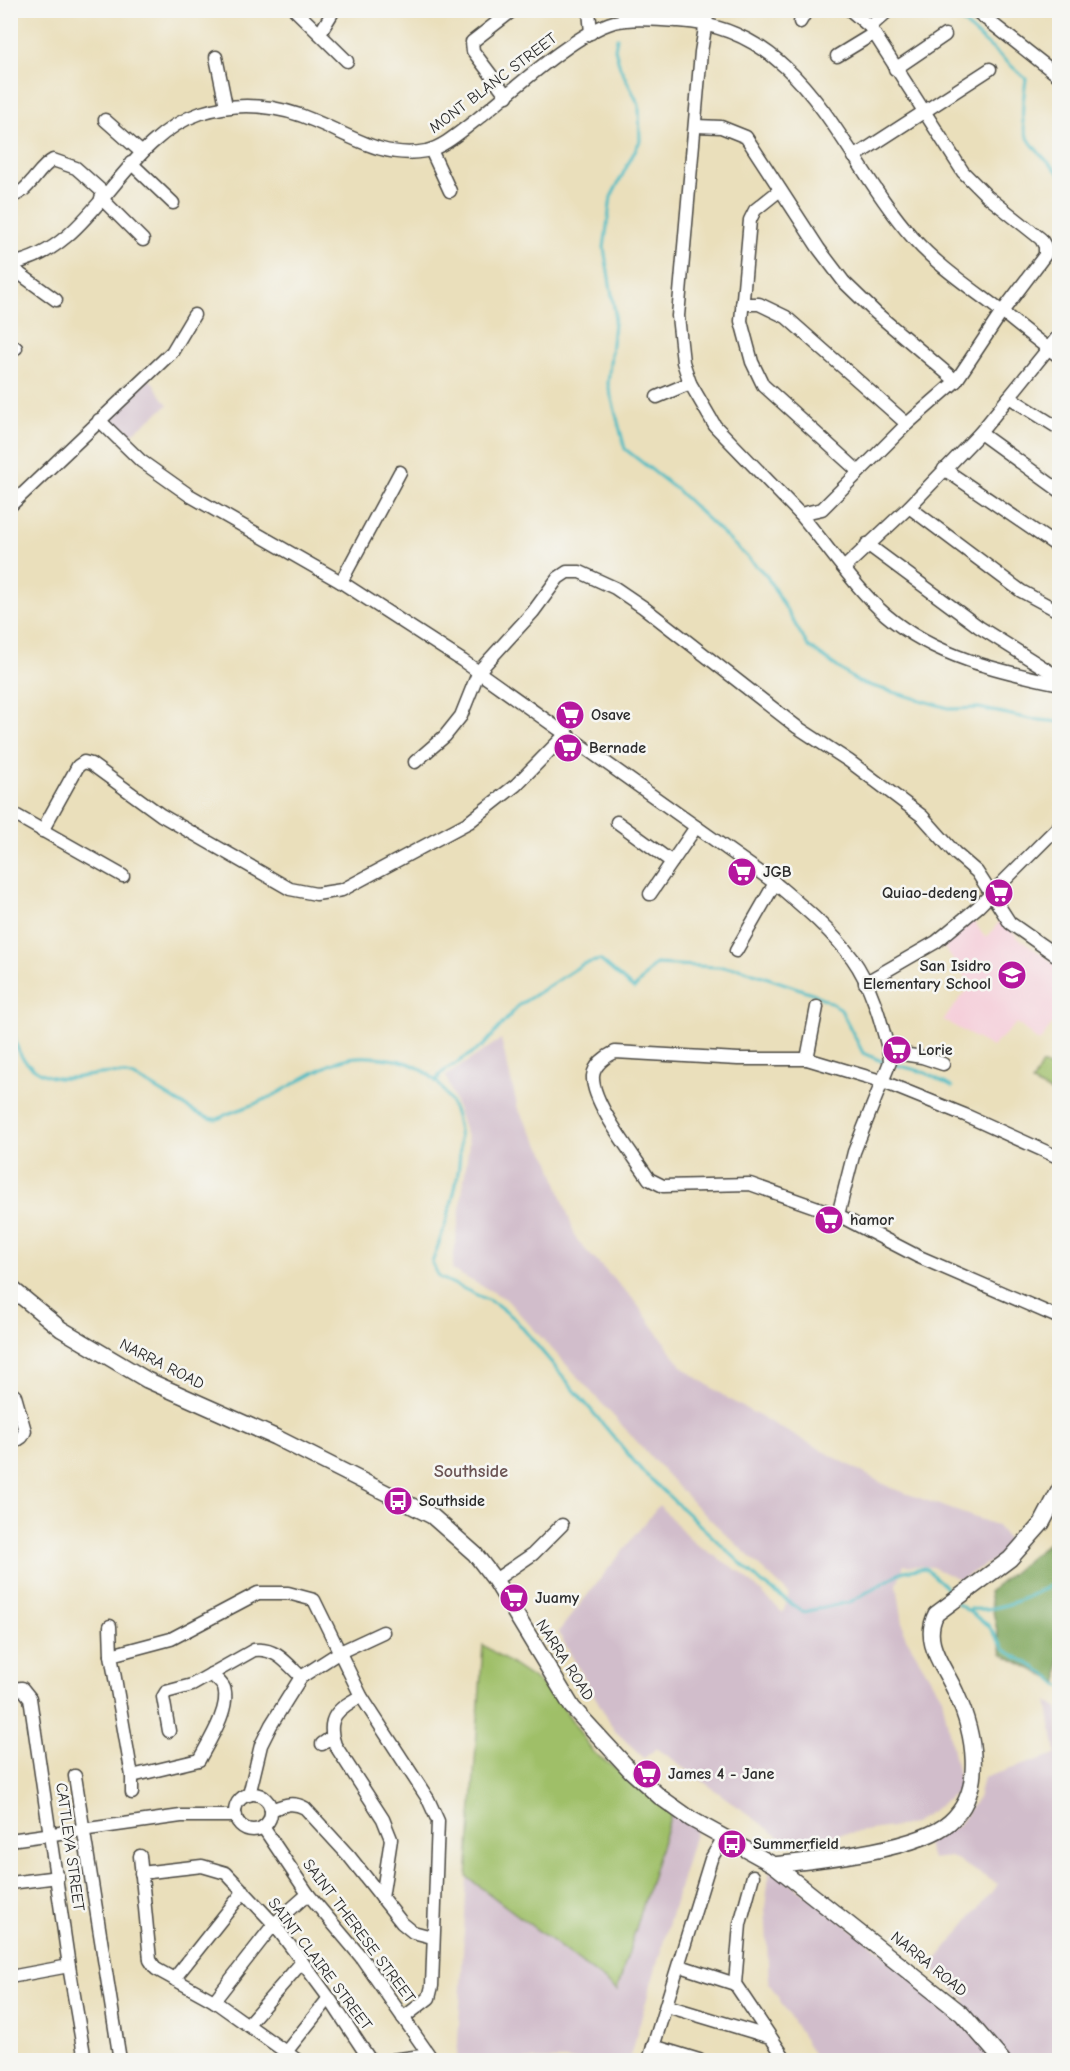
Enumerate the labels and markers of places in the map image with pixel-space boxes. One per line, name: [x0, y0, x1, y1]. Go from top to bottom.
supermarket icon: Osave: [554, 699, 586, 731]
place label: Osave: [591, 706, 631, 724]
supermarket icon: Bernade: [552, 732, 584, 764]
place label: Bernade: [589, 739, 646, 757]
supermarket icon: JGB: [726, 856, 758, 888]
place label: JGB: [763, 863, 792, 881]
supermarket icon: Quiao-dedeng: [983, 877, 1015, 909]
place label: Quiao-dedeng: [882, 884, 978, 902]
place label: San Isidro Elementary School: [863, 957, 991, 993]
school or university icon: San Isidro Elementary School: [996, 959, 1028, 991]
supermarket icon: Lorie: [881, 1034, 913, 1066]
place label: Lorie: [918, 1041, 953, 1059]
supermarket icon: hamor: [813, 1204, 845, 1236]
place label: hamor: [850, 1211, 895, 1229]
bus stop icon: Southside: [382, 1485, 414, 1517]
place label: Southside: [419, 1492, 485, 1510]
supermarket icon: Juamy: [498, 1582, 530, 1614]
place label: Juamy: [535, 1589, 580, 1607]
supermarket icon: James 4 - Jane: [631, 1758, 663, 1790]
place label: James 4 - Jane: [668, 1765, 775, 1783]
bus stop icon: Summerfield: [716, 1828, 748, 1860]
place label: Summerfield: [753, 1835, 839, 1853]

